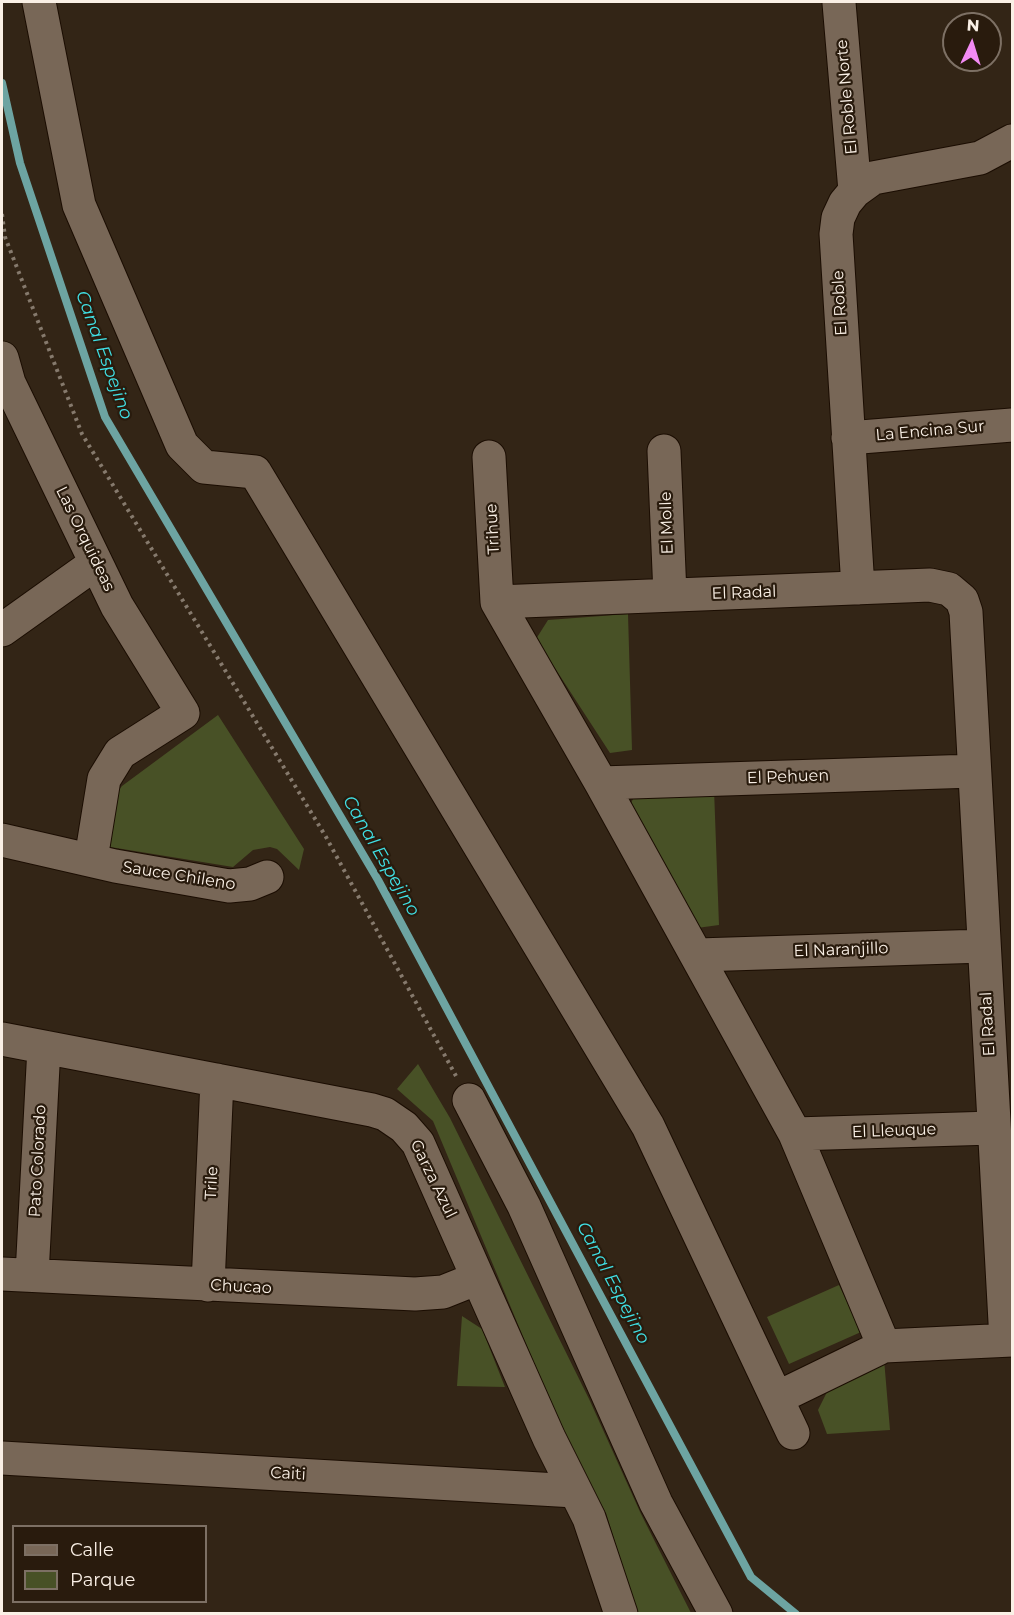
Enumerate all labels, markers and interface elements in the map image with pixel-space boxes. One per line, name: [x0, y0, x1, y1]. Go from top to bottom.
north arrow: [942, 12, 1002, 72]
text: N: [966, 16, 980, 35]
street label: El Roble Norte: [832, 39, 862, 155]
street label: El Roble: [829, 270, 851, 336]
water label: Canal Espejino: [71, 288, 137, 422]
street label: La Encina Sur: [875, 417, 985, 445]
street label: Las Orquideas: [51, 484, 119, 594]
street label: El Molle: [656, 491, 678, 555]
street label: Trihue: [482, 503, 504, 555]
street label: El Radal: [711, 582, 777, 604]
street label: El Pehuen: [747, 766, 829, 788]
water label: Canal Espejino: [338, 792, 424, 920]
street label: Sauce Chileno: [121, 858, 237, 894]
street label: El Naranjillo: [793, 939, 889, 961]
street label: El Radal: [977, 991, 999, 1057]
street label: Pato Colorado: [25, 1104, 51, 1218]
street label: El Lleuque: [851, 1120, 937, 1142]
street label: Garza Azul: [406, 1137, 460, 1221]
street label: Trile: [202, 1166, 222, 1200]
water label: Canal Espejino: [572, 1218, 654, 1348]
street label: Chucao: [210, 1276, 272, 1298]
street label: Caiti: [270, 1463, 306, 1485]
legend: [12, 1525, 207, 1603]
text: Calle: [70, 1539, 114, 1561]
text: Parque: [70, 1569, 135, 1591]

